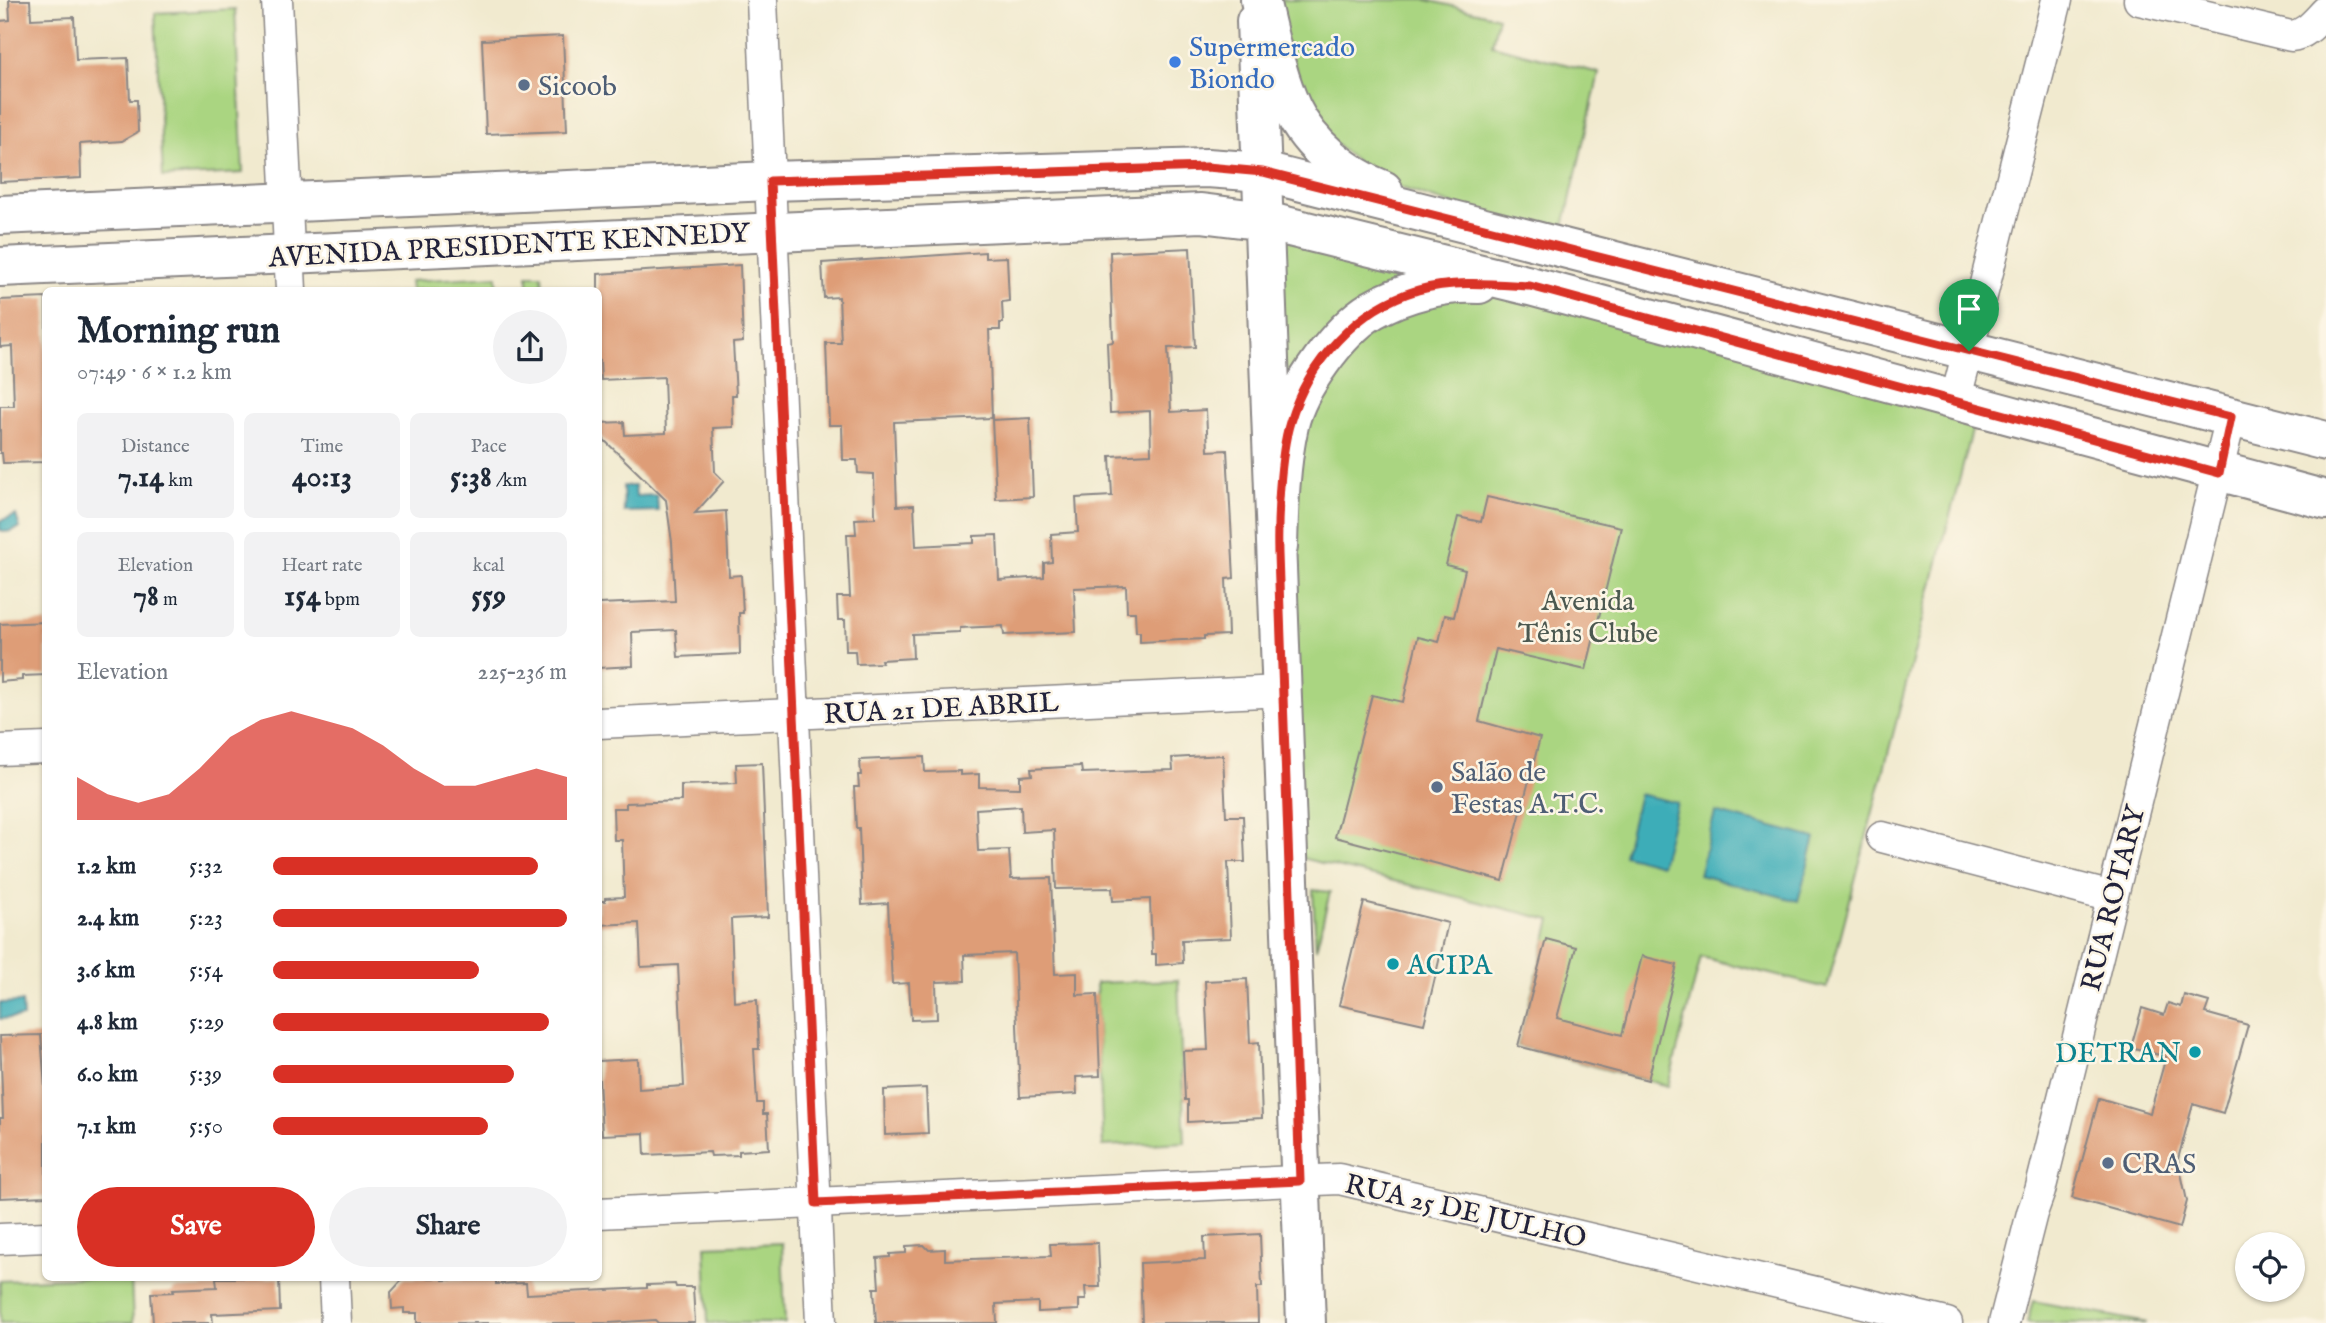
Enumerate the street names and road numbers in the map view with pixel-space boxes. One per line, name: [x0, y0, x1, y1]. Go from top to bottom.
street label: AVENIDA PRESIDENTE KENNEDY: [267, 216, 752, 277]
street label: RUA 21 DE ABRIL: [823, 686, 1060, 733]
street label: RUA ROTARY: [2074, 800, 2155, 995]
street label: RUA 25 DE JULHO: [1341, 1168, 1590, 1257]

